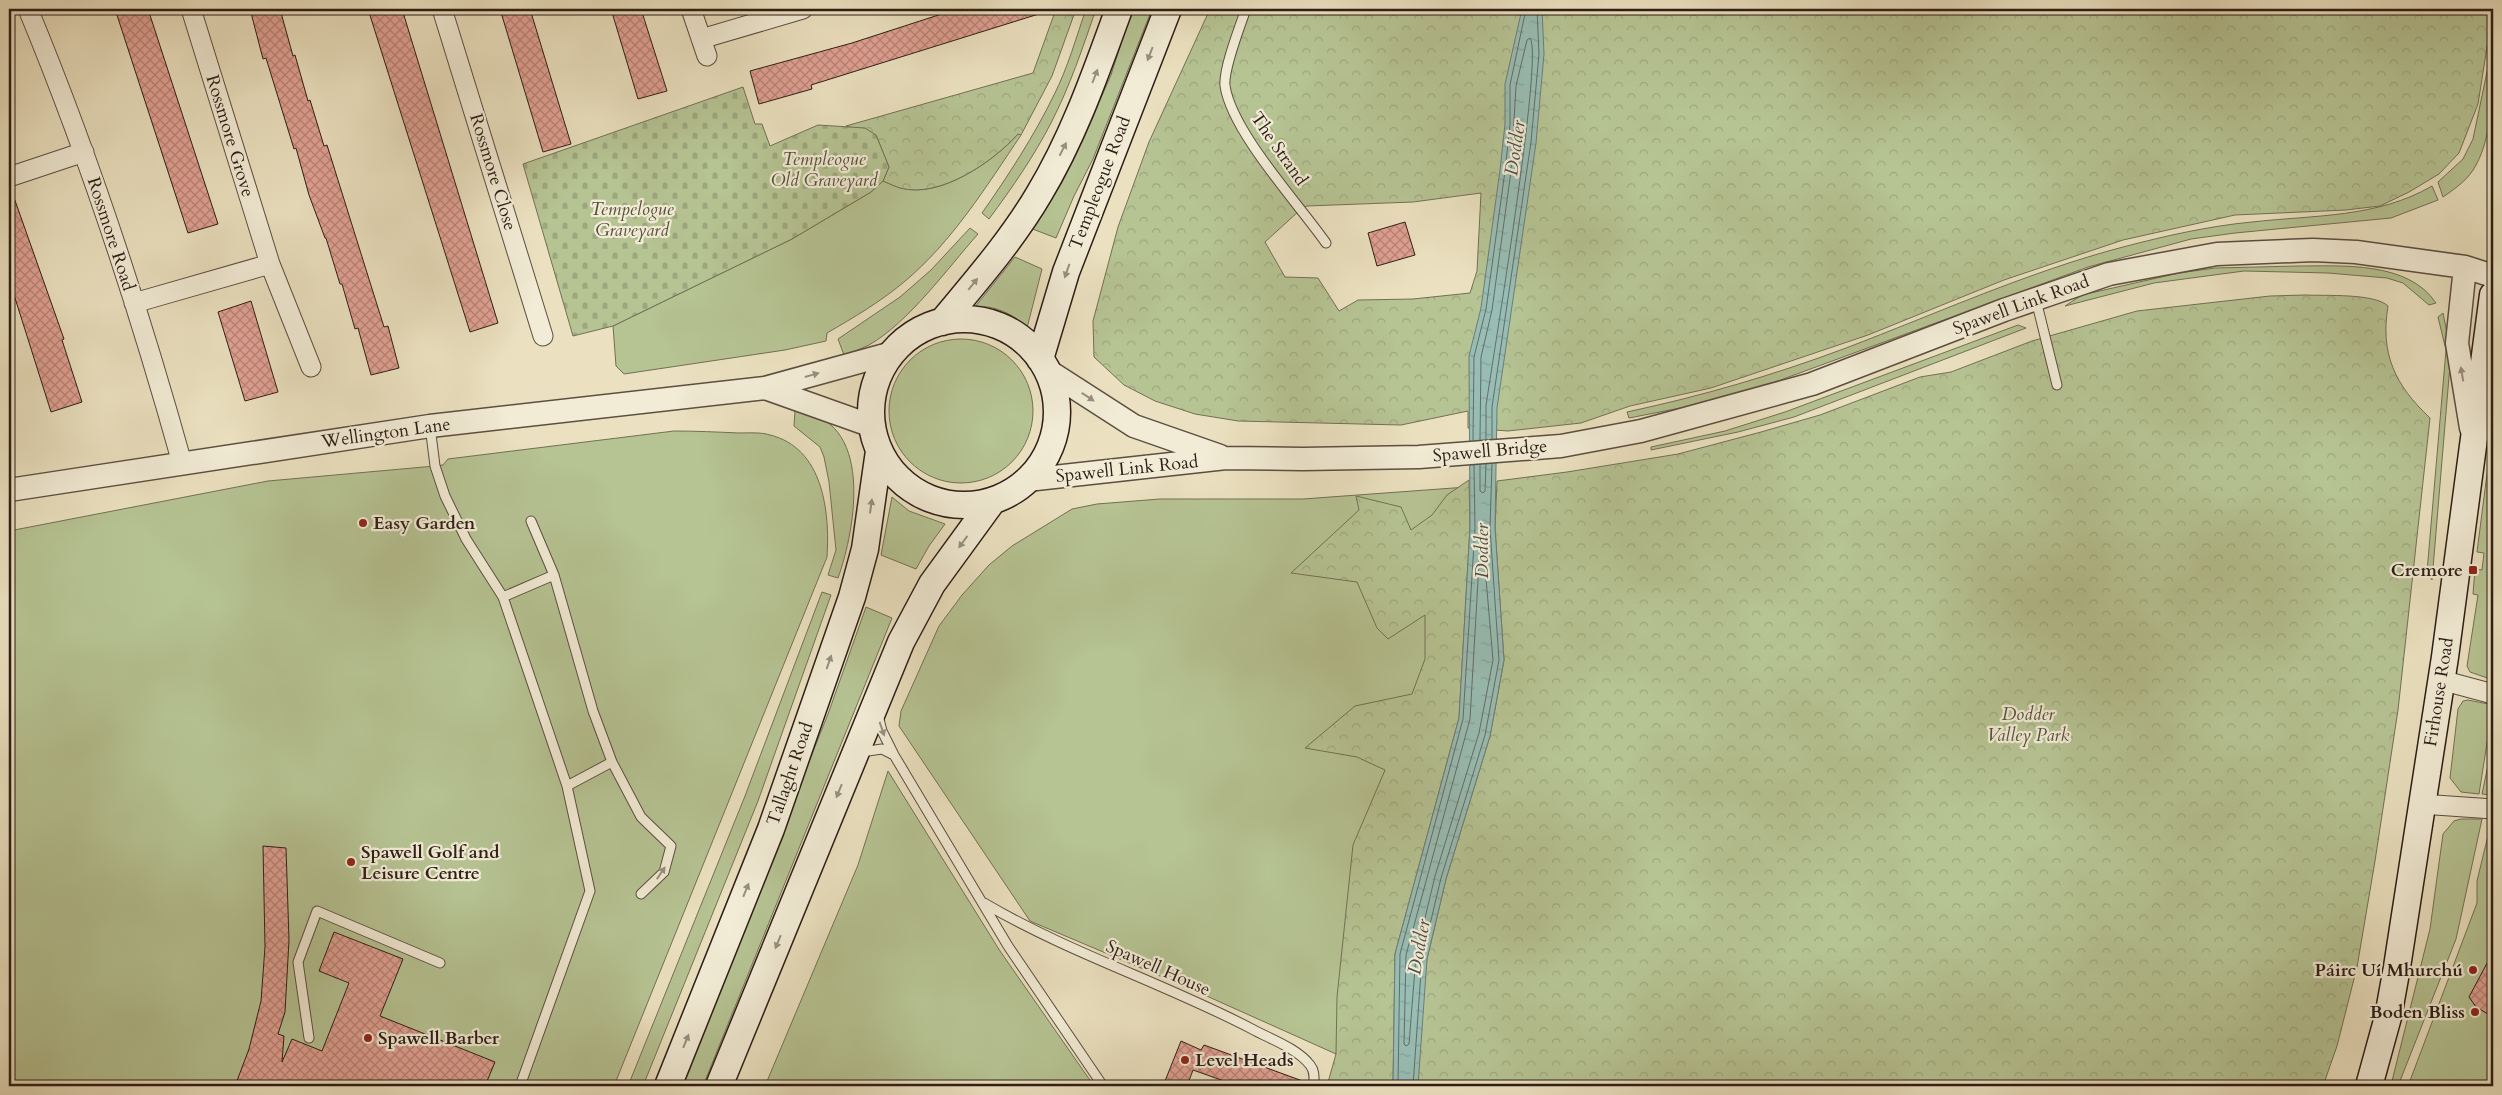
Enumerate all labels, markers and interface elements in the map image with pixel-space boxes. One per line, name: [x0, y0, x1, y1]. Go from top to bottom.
one-way arrow: [1146, 47, 1154, 62]
one-way arrow: [1091, 69, 1099, 83]
street label: Rossmore Grove: [200, 72, 260, 200]
street label: The Strand: [1244, 107, 1314, 191]
street label: Rossmore Close: [463, 110, 523, 234]
street label: Templeogue Road: [1063, 112, 1137, 253]
water label: Dodder: [1498, 118, 1532, 177]
one-way arrow: [1059, 142, 1067, 156]
park label: Templeogue Old Graveyard: [771, 147, 879, 193]
street label: Rossmore Road: [81, 174, 141, 295]
park label: Tempelogue Graveyard: [590, 197, 675, 243]
one-way arrow: [1062, 264, 1070, 279]
street label: Spawell Link Road: [1949, 269, 2093, 341]
one-way arrow: [968, 278, 979, 291]
one-way arrow: [2458, 366, 2466, 382]
one-way arrow: [805, 371, 820, 379]
one-way arrow: [1081, 392, 1095, 401]
street label: Wellington Lane: [319, 412, 452, 455]
street label: Spawell Bridge: [1432, 434, 1548, 468]
street label: Spawell Link Road: [1054, 449, 1200, 489]
one-way arrow: [867, 498, 875, 514]
place label: Easy Garden: [373, 511, 476, 536]
marker: Easy Garden: [357, 517, 369, 529]
water label: Dodder: [1469, 522, 1495, 579]
one-way arrow: [958, 535, 968, 549]
place label: Cremore: [2391, 558, 2463, 583]
marker: Cremore: [2467, 564, 2479, 576]
street label: Firhouse Road: [2418, 635, 2460, 748]
one-way arrow: [826, 655, 833, 670]
park label: Dodder Valley Park: [1987, 702, 2069, 748]
street label: Tallaght Road: [761, 718, 820, 829]
one-way arrow: [878, 722, 886, 737]
one-way arrow: [835, 784, 843, 799]
place label: Spawell Golf and Leisure Centre: [361, 840, 500, 886]
marker: Spawell Golf and Leisure Centre: [345, 856, 357, 868]
one-way arrow: [656, 866, 666, 880]
one-way arrow: [743, 883, 751, 897]
water label: Dodder: [1401, 917, 1437, 977]
street label: Spawell House: [1102, 934, 1214, 1002]
one-way arrow: [774, 935, 782, 950]
place label: Páirc Uí Mhurchú: [2315, 958, 2463, 983]
marker: Páirc Uí Mhurchú: [2467, 964, 2479, 976]
place label: Boden Bliss: [2370, 1000, 2465, 1025]
marker: Boden Bliss: [2469, 1006, 2481, 1018]
place label: Spawell Barber: [378, 1026, 500, 1051]
marker: Spawell Barber: [362, 1032, 374, 1044]
one-way arrow: [682, 1033, 690, 1048]
place label: Level Heads: [1195, 1048, 1294, 1073]
marker: Level Heads: [1179, 1054, 1191, 1066]

